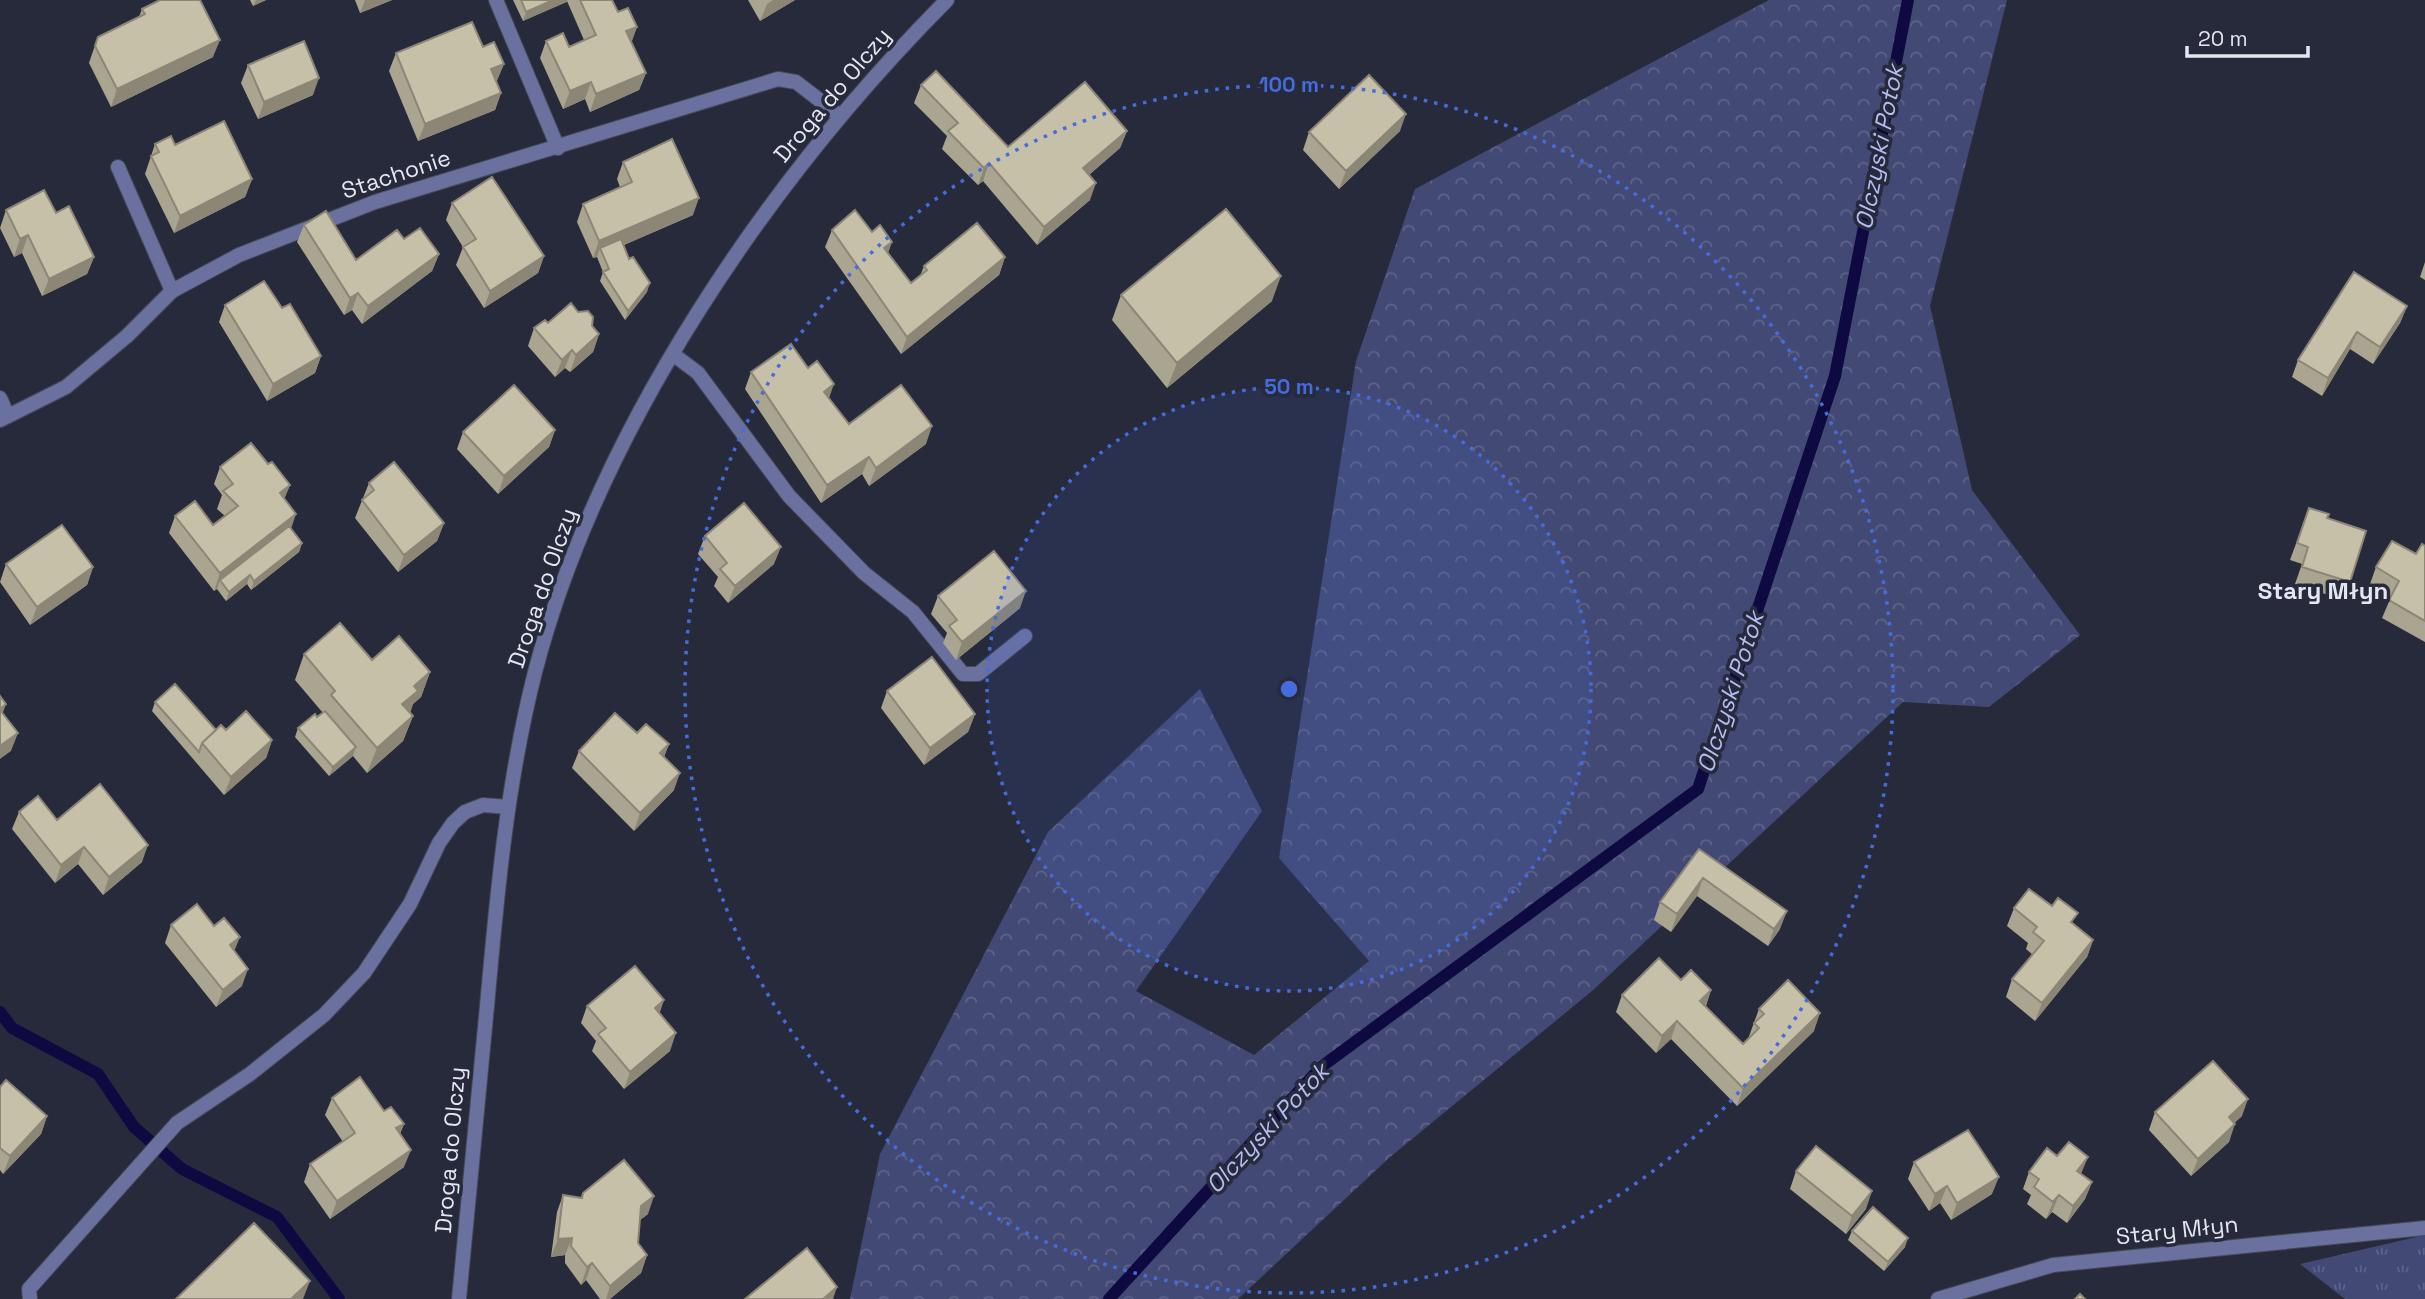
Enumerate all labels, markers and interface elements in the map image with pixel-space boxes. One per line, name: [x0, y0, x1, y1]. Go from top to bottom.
scale bar: [2187, 14, 2308, 58]
street label: Droga do Olczy: [767, 21, 897, 169]
text: 20 m: [2198, 25, 2248, 52]
water label: Olczyski Potok: [1848, 59, 1911, 232]
text: 100 m: [1259, 71, 1319, 98]
street label: Stachonie: [338, 142, 454, 206]
text: 50 m: [1264, 373, 1314, 400]
street label: Droga do Olczy: [501, 504, 583, 672]
district label: Stary Młyn: [2258, 575, 2388, 606]
water label: Olczyski Potok: [1689, 605, 1772, 776]
centre of rings: [1277, 677, 1301, 701]
water label: Olczyski Potok: [1199, 1054, 1338, 1200]
street label: Droga do Olczy: [428, 1066, 472, 1234]
street label: Stary Młyn: [2114, 1209, 2240, 1251]

